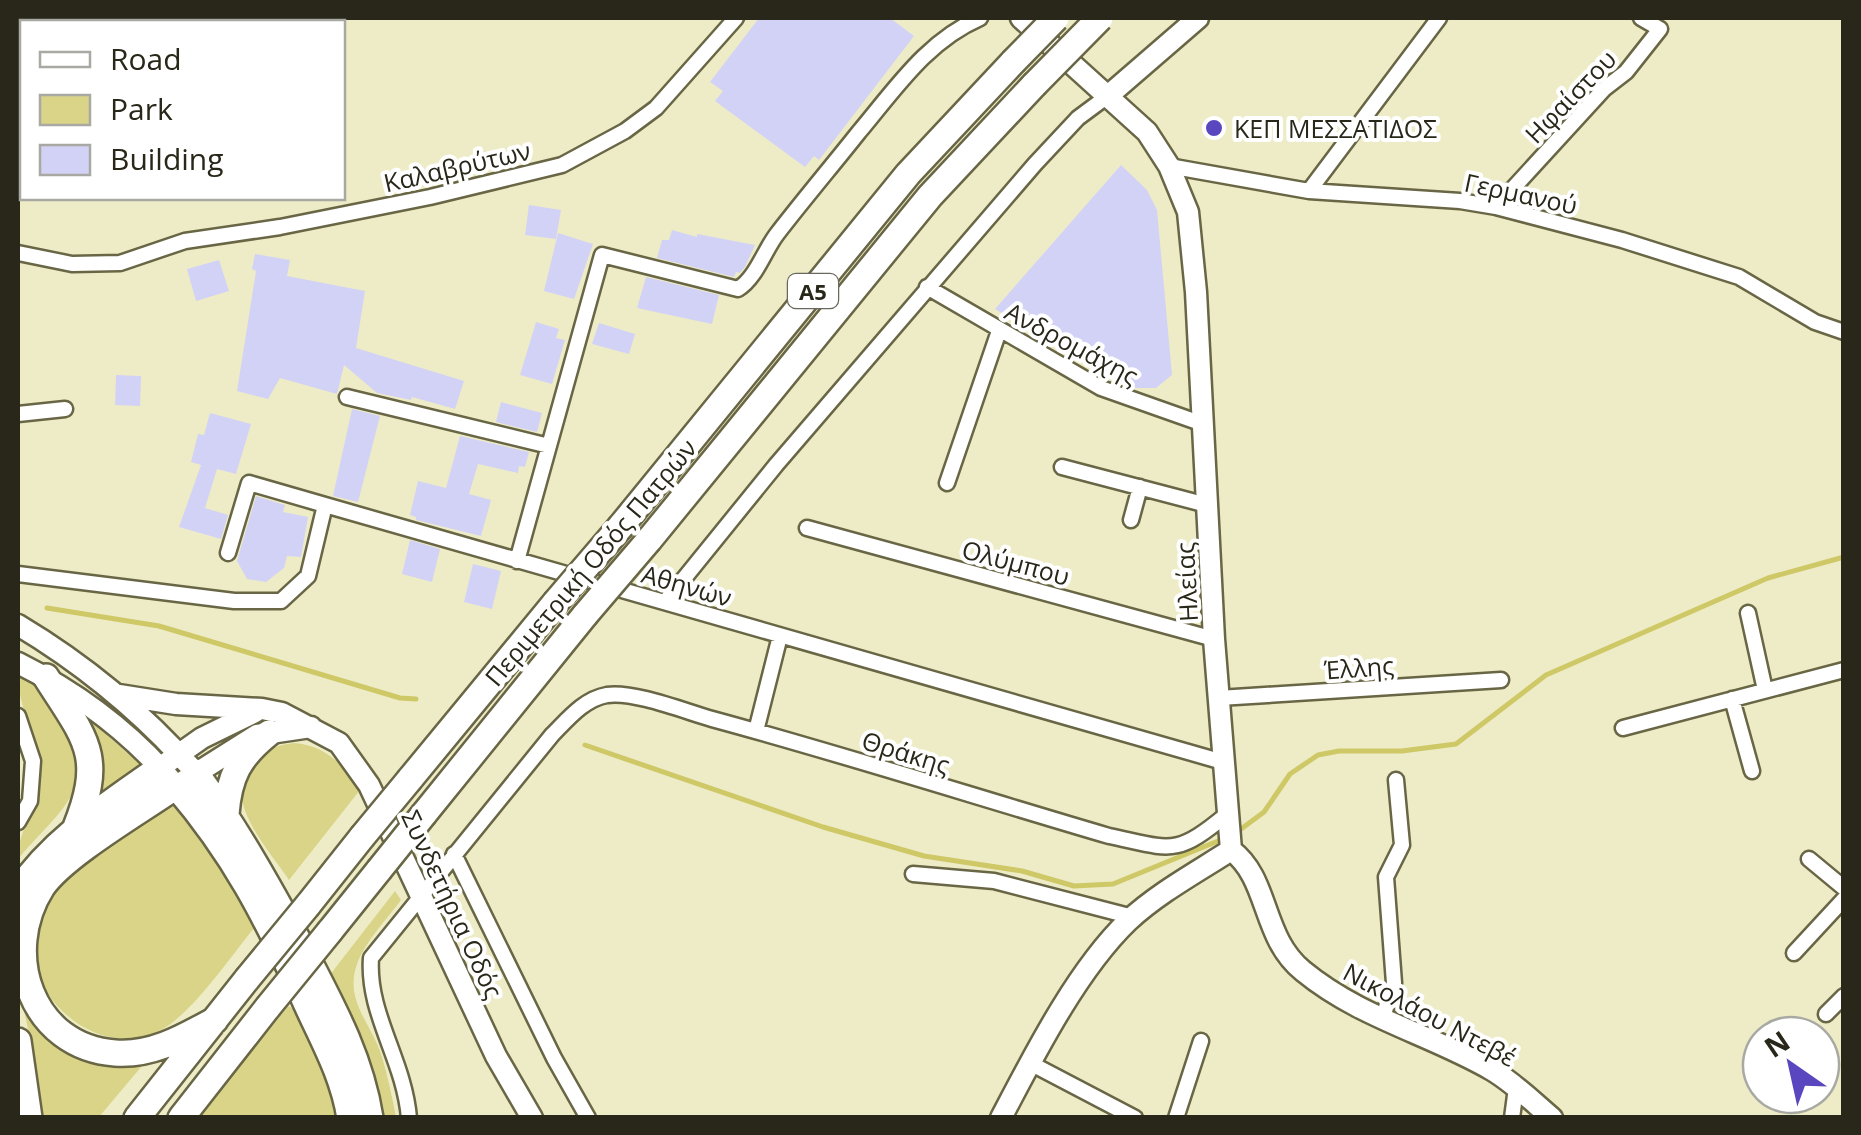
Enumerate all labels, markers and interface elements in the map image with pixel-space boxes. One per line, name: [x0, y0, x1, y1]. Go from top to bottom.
legend: [20, 20, 345, 200]
text: Road: [110, 38, 182, 79]
street label: Ηφαίστου: [1517, 42, 1623, 150]
text: Park: [110, 88, 173, 129]
place label: ΚΕΠ ΜΕΣΣΑΤΙΔΟΣ: [1234, 111, 1437, 145]
marker: ΚΕΠ ΜΕΣΣΑΤΙΔΟΣ: [1203, 117, 1225, 139]
street label: Καλαβρύτων: [380, 133, 534, 199]
text: Building: [110, 138, 224, 179]
street label: Γερμανού: [1461, 164, 1581, 222]
road number: Α5: [788, 274, 838, 308]
street label: Ανδρομάχης: [1000, 294, 1144, 392]
street label: Περιμετρική Οδός Πατρών: [477, 431, 703, 693]
street label: Ολύμπου: [958, 531, 1074, 593]
street label: Ηλείας: [1167, 541, 1205, 623]
street label: Αθηνών: [638, 556, 736, 614]
street label: Έλλης: [1322, 648, 1395, 686]
street label: Θράκης: [858, 723, 954, 781]
street label: Συνδετήρια Οδός: [395, 804, 511, 1004]
street label: Νικολάου Ντεβέ: [1338, 954, 1522, 1074]
north arrow: [1741, 1015, 1841, 1115]
text: N: [1756, 1021, 1797, 1066]

